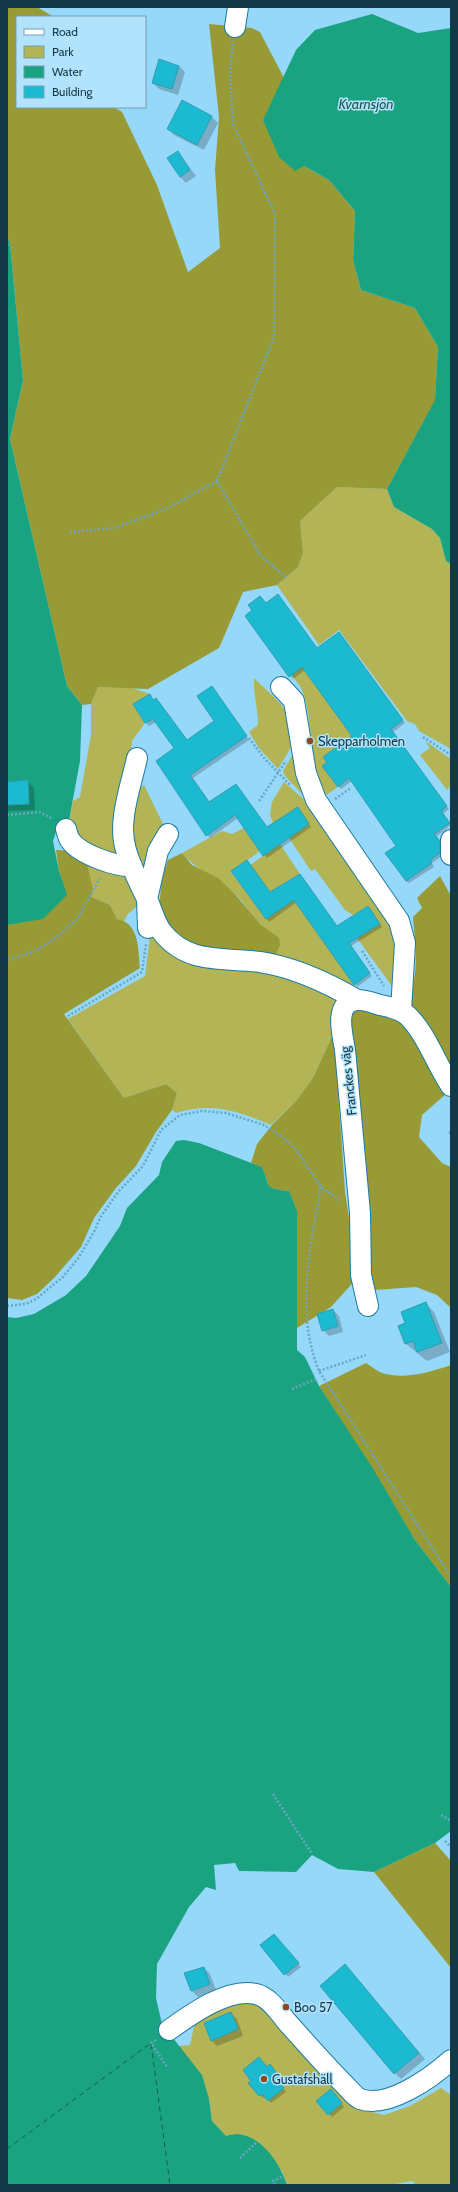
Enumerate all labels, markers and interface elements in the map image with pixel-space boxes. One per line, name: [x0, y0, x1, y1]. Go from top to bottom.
legend: [16, 16, 146, 108]
text: Road: [52, 24, 78, 39]
text: Park: [52, 44, 74, 59]
text: Water: [52, 64, 83, 79]
text: Building: [52, 84, 94, 99]
water label: Kvarnsjön: [338, 95, 394, 113]
place label: Skepparholmen: [318, 733, 405, 749]
marker: Skepparholmen: [305, 736, 315, 746]
street label: Franckes väg: [336, 1045, 360, 1116]
place label: Boo 57: [294, 1999, 333, 2015]
marker: Boo 57: [281, 2002, 291, 2012]
place label: Gustafshäll: [272, 2071, 333, 2087]
marker: Gustafshäll: [259, 2074, 269, 2084]

